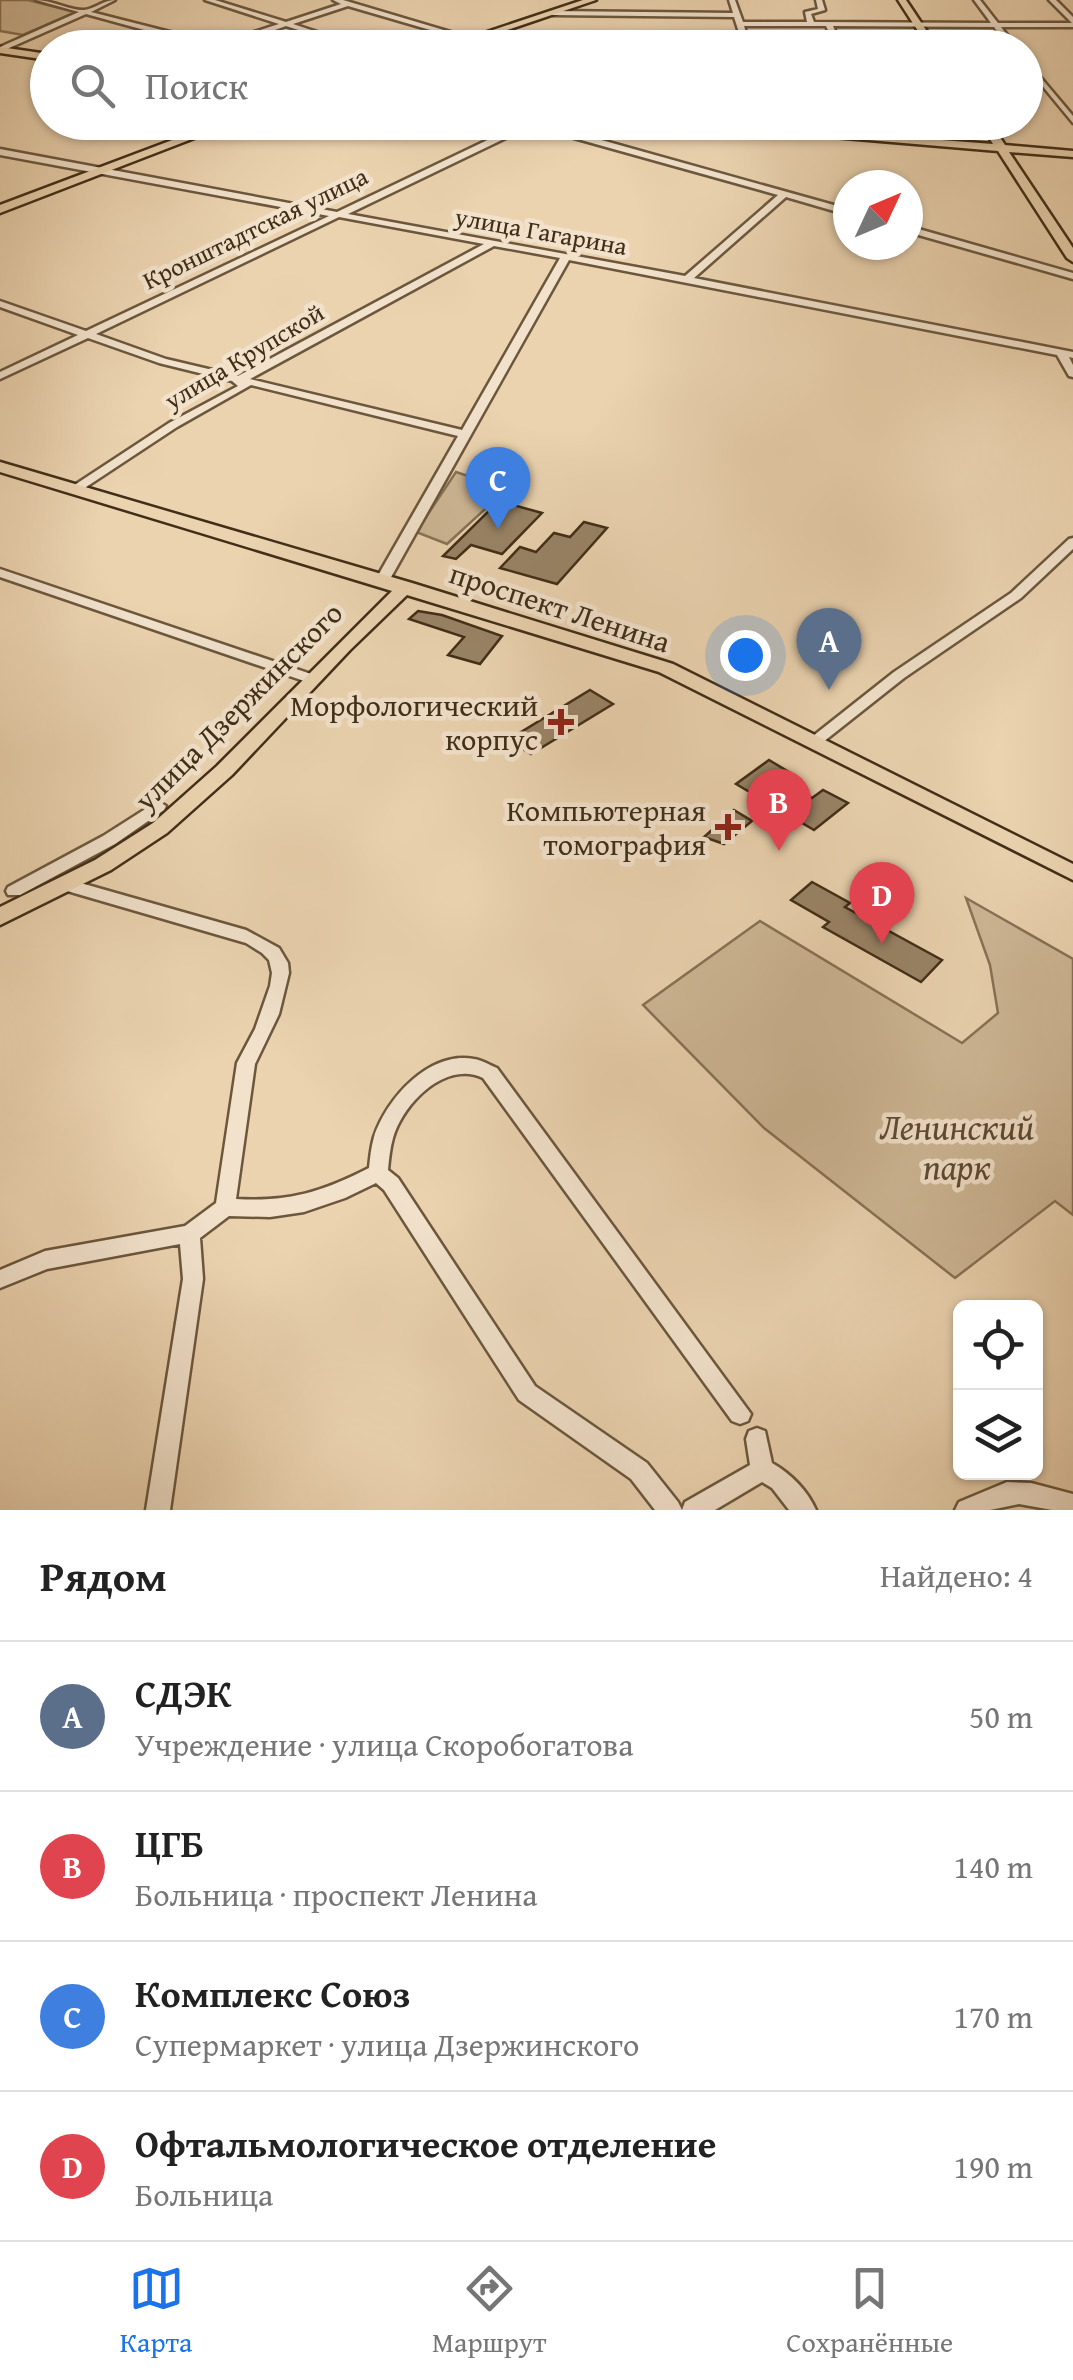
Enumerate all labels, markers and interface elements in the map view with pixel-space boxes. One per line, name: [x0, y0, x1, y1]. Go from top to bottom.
search box: [30, 30, 1043, 140]
text: Поиск: [145, 57, 248, 113]
icon: search: [65, 58, 120, 113]
street label: Кронштадтская улица: [136, 158, 374, 298]
north arrow: [833, 170, 923, 260]
street label: улица Гагарина: [451, 198, 630, 264]
street label: улица Крупской: [157, 294, 331, 418]
pin: C: [466, 446, 530, 529]
street label: проспект Ленина: [444, 551, 677, 664]
street label: улица Дзержинского: [123, 592, 352, 821]
pin: A: [796, 608, 862, 690]
your location: [720, 630, 771, 681]
place label: Морфологический корпус: [290, 683, 538, 761]
marker: Морфологический корпус: [548, 709, 574, 735]
pin: B: [746, 768, 812, 851]
place label: Компьютерная томография: [506, 788, 706, 866]
marker: Компьютерная томография: [715, 814, 741, 840]
pin: D: [850, 862, 914, 944]
park label: Ленинский парк: [880, 1101, 1035, 1192]
map controls: [953, 1300, 1043, 1480]
button: locate: [953, 1300, 1043, 1390]
button: layers: [953, 1390, 1043, 1480]
text: Рядом: [40, 1545, 167, 1606]
text: Найдено: 4: [880, 1552, 1033, 1599]
text: СДЭК: [135, 1665, 232, 1721]
text: A: [62, 1693, 83, 1740]
text: 50 m: [969, 1693, 1033, 1740]
text: Учреждение · улица Скоробогатова: [135, 1721, 633, 1768]
text: ЦГБ: [135, 1815, 204, 1871]
text: B: [63, 1843, 82, 1890]
text: 140 m: [954, 1843, 1033, 1890]
text: Больница · проспект Ленина: [135, 1871, 538, 1918]
text: Комплекс Союз: [135, 1965, 411, 2021]
text: C: [63, 1993, 82, 2040]
text: 170 m: [954, 1993, 1033, 2040]
text: Супермаркет · улица Дзержинского: [135, 2021, 639, 2068]
text: Офтальмологическое отделение: [135, 2115, 716, 2171]
text: D: [62, 2143, 83, 2190]
text: 190 m: [954, 2143, 1033, 2190]
text: Больница: [135, 2171, 273, 2218]
tab: Карта: [120, 2261, 192, 2362]
tab: Маршрут: [432, 2261, 547, 2362]
tab: Сохранённые: [786, 2261, 953, 2362]

